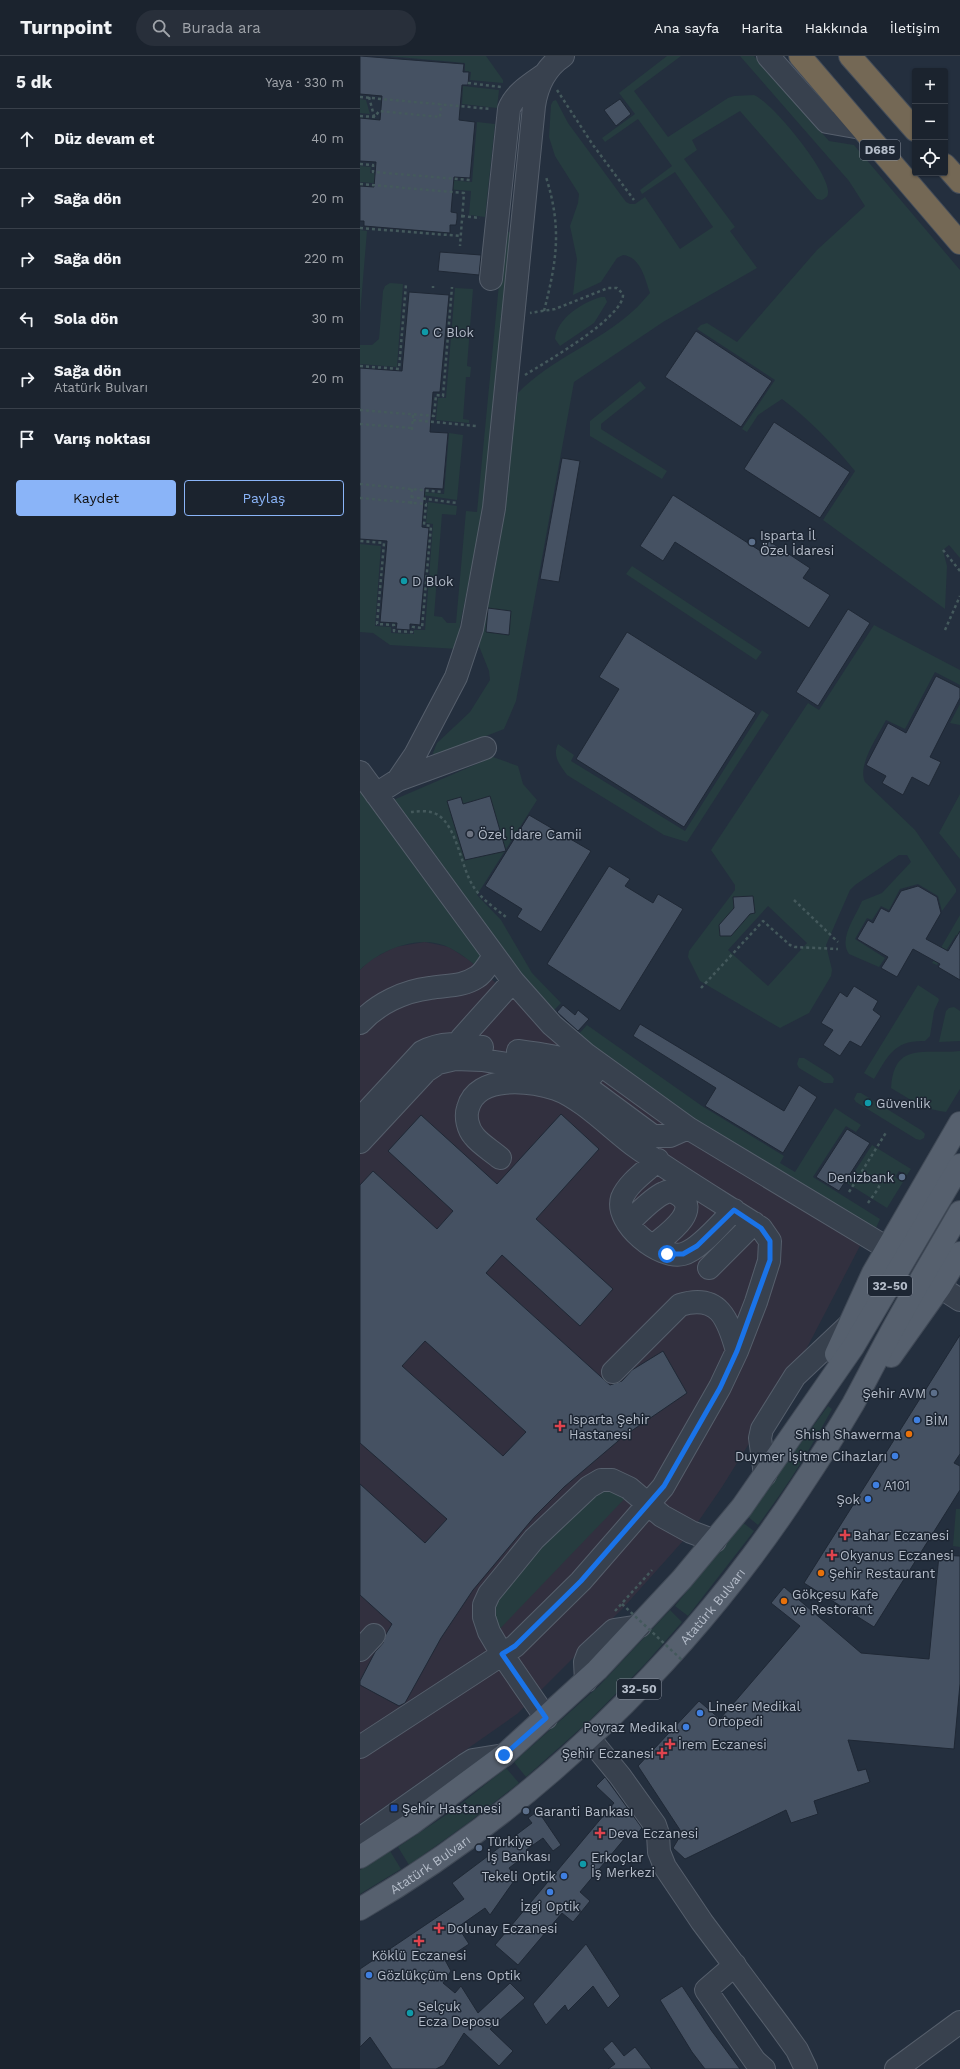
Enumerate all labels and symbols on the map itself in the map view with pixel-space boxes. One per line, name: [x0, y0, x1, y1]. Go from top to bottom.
road number: D685: [860, 140, 900, 160]
place label: C Blok: [433, 325, 475, 340]
marker: C Blok: [420, 327, 430, 337]
place label: Isparta İl Özel İdaresi: [760, 528, 834, 558]
marker: Isparta İl Özel İdaresi: [747, 537, 757, 547]
place label: D Blok: [412, 574, 454, 589]
marker: D Blok: [399, 576, 409, 586]
place label: Özel İdare Camii: [478, 827, 582, 842]
marker: Özel İdare Camii: [465, 829, 475, 839]
place label: Güvenlik: [876, 1096, 931, 1111]
marker: Güvenlik: [863, 1098, 873, 1108]
place label: Denizbank: [828, 1170, 895, 1185]
marker: Denizbank: [897, 1172, 907, 1182]
route start: [658, 1245, 676, 1263]
road number: 32-50: [868, 1276, 912, 1296]
place label: Şehir AVM: [862, 1386, 926, 1401]
marker: Şehir AVM: [929, 1388, 939, 1398]
place label: Isparta Şehir Hastanesi: [569, 1412, 650, 1442]
place label: BİM: [925, 1413, 948, 1428]
marker: BİM: [912, 1415, 922, 1425]
marker: Isparta Şehir Hastanesi: [554, 1420, 566, 1432]
place label: Shish Shawerma: [795, 1427, 902, 1442]
marker: Shish Shawerma: [904, 1429, 914, 1439]
place label: Duymer İşitme Cihazları: [735, 1449, 887, 1464]
marker: Duymer İşitme Cihazları: [890, 1451, 900, 1461]
place label: A101: [884, 1478, 910, 1493]
marker: A101: [871, 1480, 881, 1490]
place label: Şok: [836, 1492, 861, 1507]
marker: Şok: [863, 1494, 873, 1504]
place label: Bahar Eczanesi: [853, 1528, 949, 1543]
marker: Bahar Eczanesi: [840, 1530, 850, 1540]
place label: Okyanus Eczanesi: [840, 1548, 954, 1563]
marker: Okyanus Eczanesi: [827, 1550, 837, 1560]
street label: Atatürk Bulvarı: [677, 1565, 748, 1647]
place label: Şehir Restaurant: [829, 1566, 936, 1581]
marker: Şehir Restaurant: [816, 1568, 826, 1578]
place label: Gökçesu Kafe ve Restorant: [792, 1587, 879, 1617]
marker: Gökçesu Kafe ve Restorant: [779, 1596, 789, 1606]
road number: 32-50: [617, 1679, 661, 1699]
place label: Lineer Medikal Ortopedi: [708, 1699, 800, 1729]
marker: Lineer Medikal Ortopedi: [695, 1708, 705, 1718]
place label: Poyraz Medikal: [583, 1720, 678, 1735]
marker: Poyraz Medikal: [681, 1722, 691, 1732]
place label: İrem Eczanesi: [678, 1737, 767, 1752]
marker: İrem Eczanesi: [665, 1739, 675, 1749]
route end: [495, 1746, 513, 1764]
place label: Şehir Eczanesi: [562, 1746, 654, 1761]
marker: Şehir Eczanesi: [657, 1748, 667, 1758]
place label: Şehir Hastanesi: [402, 1801, 501, 1816]
marker: Şehir Hastanesi: [389, 1803, 399, 1813]
place label: Garanti Bankası: [534, 1804, 633, 1819]
marker: Garanti Bankası: [521, 1806, 531, 1816]
place label: Deva Eczanesi: [608, 1826, 698, 1841]
marker: Deva Eczanesi: [595, 1828, 605, 1838]
street label: Atatürk Bulvarı: [387, 1832, 473, 1897]
place label: Türkiye İş Bankası: [487, 1834, 551, 1864]
marker: Türkiye İş Bankası: [474, 1843, 484, 1853]
place label: Erkoçlar İş Merkezi: [591, 1850, 655, 1880]
marker: Erkoçlar İş Merkezi: [578, 1859, 588, 1869]
place label: Tekeli Optik: [482, 1869, 557, 1884]
marker: Tekeli Optik: [559, 1871, 569, 1881]
marker: İzgi Optik: [545, 1887, 555, 1897]
place label: İzgi Optik: [520, 1899, 580, 1914]
place label: Dolunay Eczanesi: [447, 1921, 558, 1936]
marker: Dolunay Eczanesi: [434, 1923, 444, 1933]
marker: Köklü Eczanesi: [414, 1936, 424, 1946]
place label: Köklü Eczanesi: [371, 1948, 467, 1963]
place label: Gözlükçüm Lens Optik: [377, 1968, 521, 1983]
marker: Gözlükçüm Lens Optik: [364, 1970, 374, 1980]
place label: Selçuk Ecza Deposu: [418, 1999, 499, 2029]
marker: Selçuk Ecza Deposu: [405, 2008, 415, 2018]

